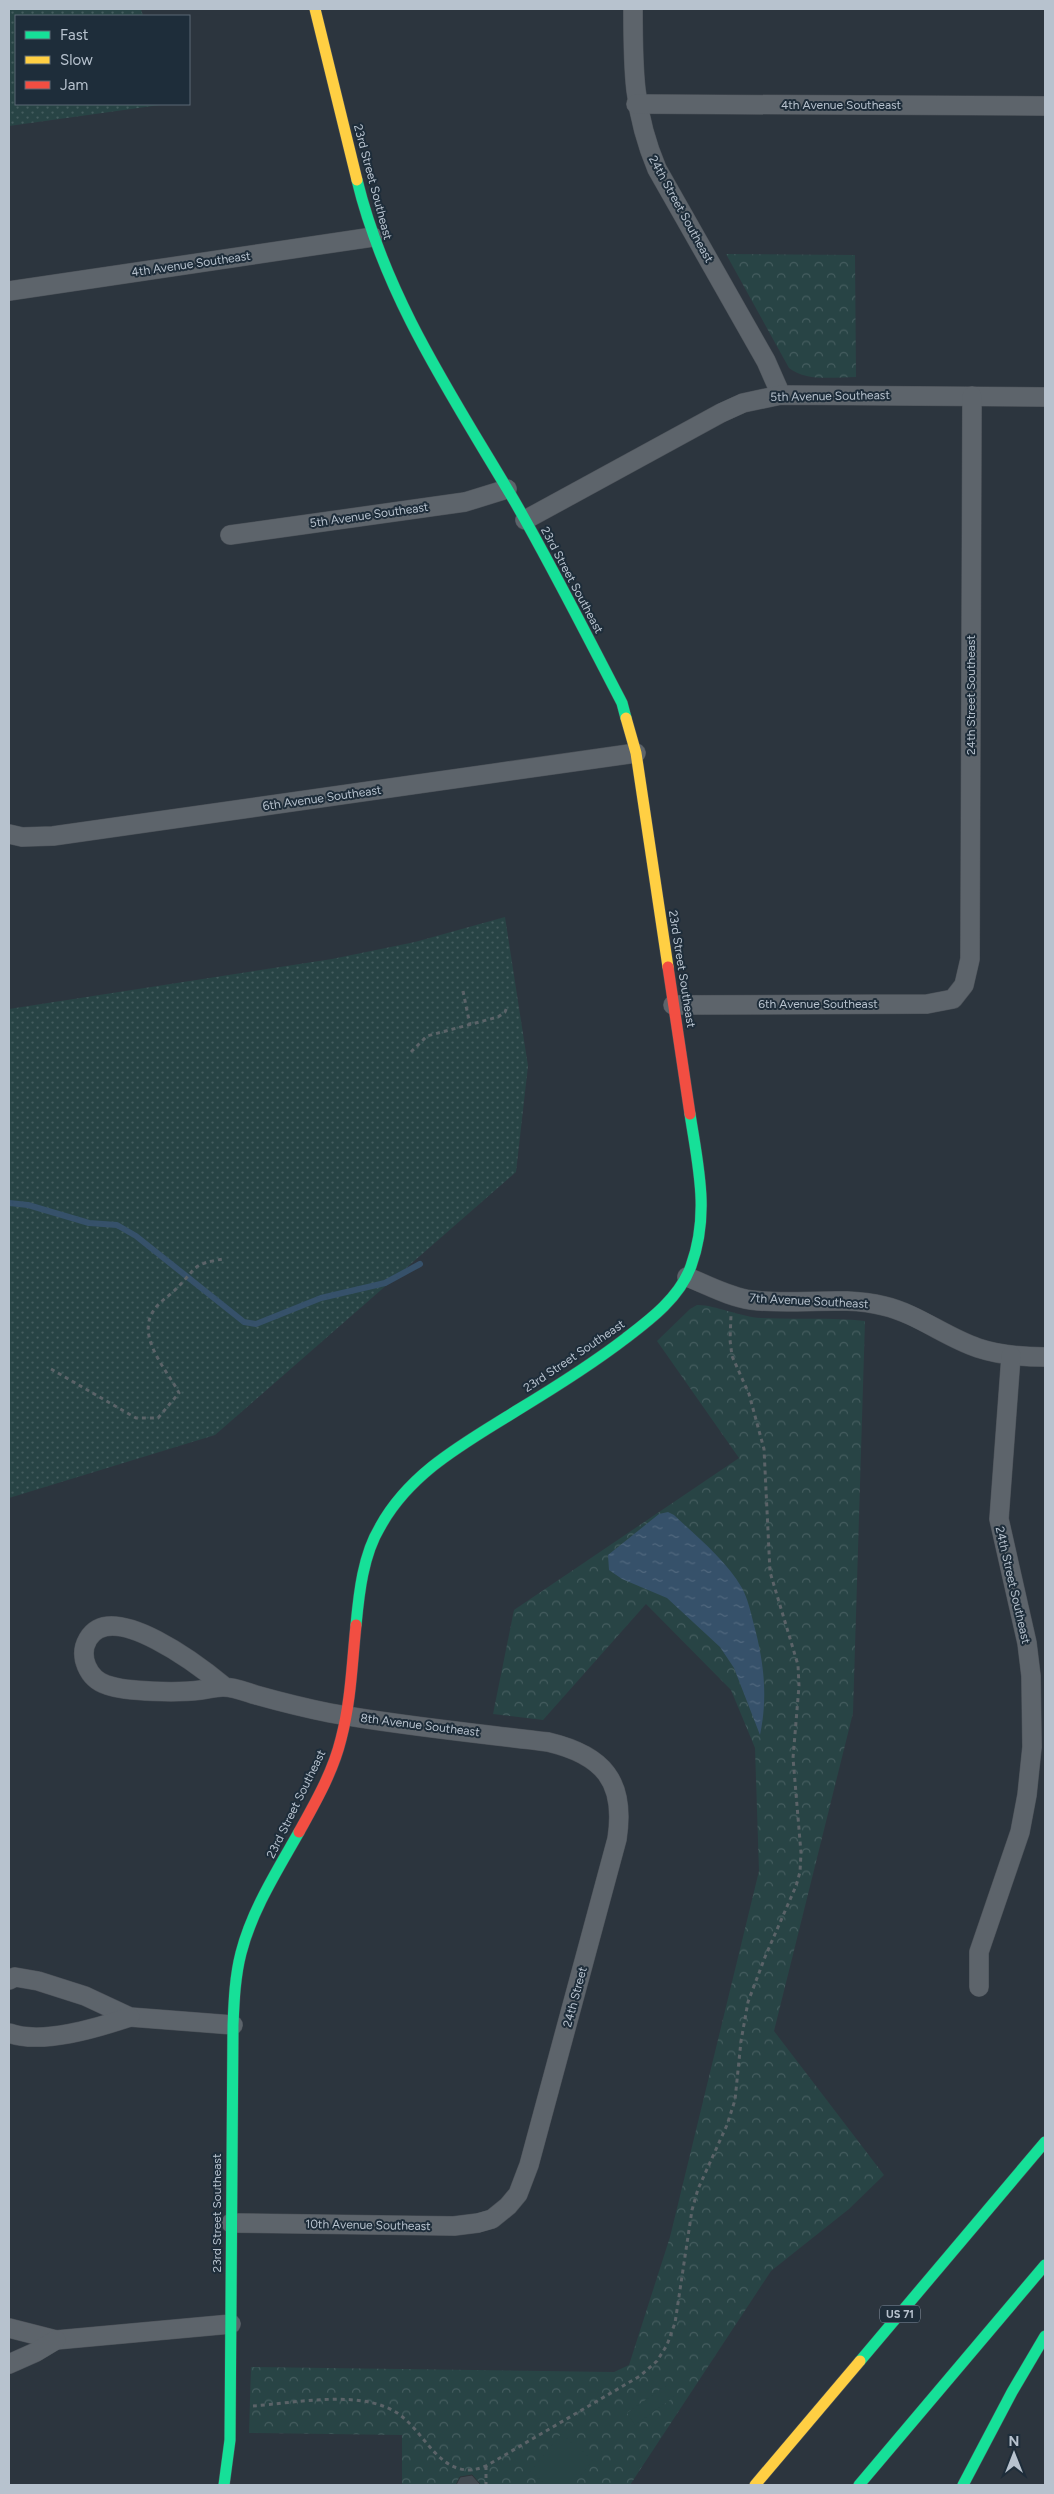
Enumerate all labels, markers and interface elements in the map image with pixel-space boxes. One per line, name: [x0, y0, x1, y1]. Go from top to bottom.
legend: [15, 15, 190, 105]
text: Fast: [60, 26, 89, 44]
text: Slow: [60, 51, 93, 69]
text: Jam: [60, 76, 88, 94]
street label: 4th Avenue Southeast: [781, 98, 902, 112]
street label: 23rd Street Southeast: [351, 123, 395, 242]
street label: 24th Street Southeast: [646, 153, 716, 265]
street label: 4th Avenue Southeast: [130, 249, 252, 279]
street label: 5th Avenue Southeast: [770, 388, 890, 404]
street label: 5th Avenue Southeast: [309, 500, 430, 530]
street label: 23rd Street Southeast: [538, 524, 606, 636]
street label: 24th Street Southeast: [964, 635, 978, 755]
street label: 6th Avenue Southeast: [262, 783, 383, 813]
street label: 23rd Street Southeast: [666, 909, 698, 1029]
street label: 6th Avenue Southeast: [758, 997, 878, 1011]
street label: 7th Avenue Southeast: [749, 1291, 869, 1311]
street label: 23rd Street Southeast: [521, 1317, 628, 1395]
street label: 24th Street Southeast: [993, 1525, 1033, 1645]
street label: 8th Avenue Southeast: [360, 1711, 481, 1739]
street label: 23rd Street Southeast: [264, 1747, 329, 1861]
street label: 24th Street: [560, 1965, 590, 2029]
street label: 23rd Street Southeast: [210, 2153, 224, 2272]
street label: 10th Avenue Southeast: [305, 2217, 431, 2233]
road number: US 71: [880, 2306, 920, 2322]
north arrow: [989, 2429, 1039, 2479]
text: N: [1009, 2433, 1019, 2450]

